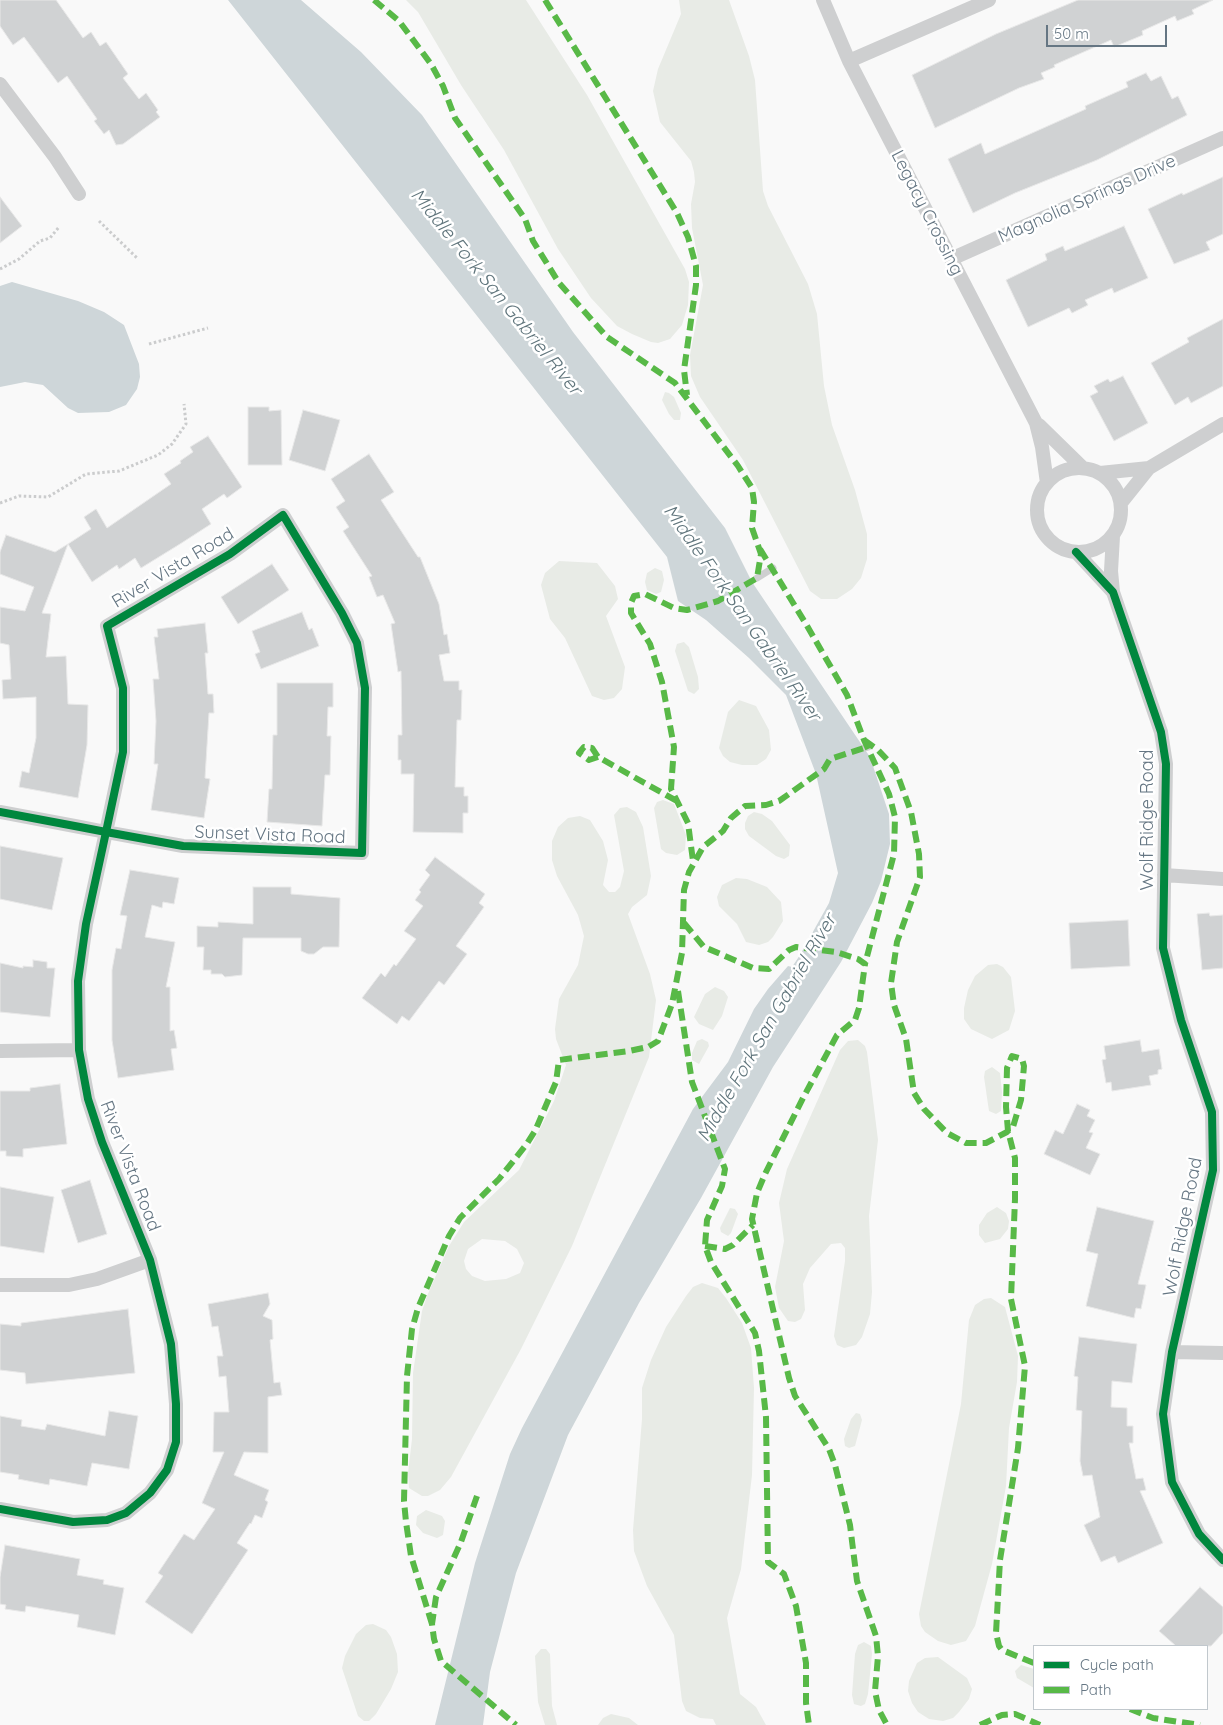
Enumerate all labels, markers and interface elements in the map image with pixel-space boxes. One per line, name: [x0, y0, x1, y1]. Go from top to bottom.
scale bar: [1048, 15, 1169, 47]
text: 50 m: [1054, 24, 1089, 43]
street label: Legacy Crossing: [886, 147, 968, 279]
street label: Magnolia Springs Drive: [995, 150, 1179, 248]
water label: Middle Fork San Gabriel River: [406, 184, 586, 400]
water label: Middle Fork San Gabriel River: [658, 500, 826, 726]
street label: River Vista Road: [108, 523, 238, 613]
street label: Wolf Ridge Road: [1137, 750, 1159, 890]
street label: Sunset Vista Road: [194, 822, 346, 848]
water label: Middle Fork San Gabriel River: [692, 910, 842, 1146]
street label: River Vista Road: [95, 1098, 165, 1234]
street label: Wolf Ridge Road: [1159, 1156, 1207, 1298]
legend: [1033, 1645, 1208, 1710]
text: Cycle path: [1080, 1655, 1154, 1674]
text: Path: [1080, 1680, 1112, 1699]

